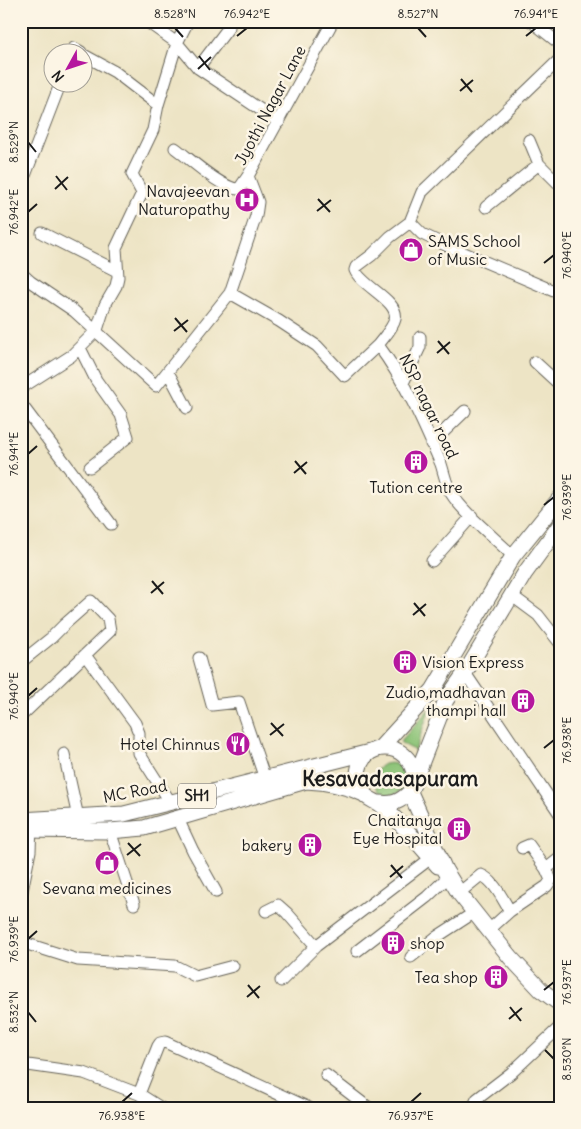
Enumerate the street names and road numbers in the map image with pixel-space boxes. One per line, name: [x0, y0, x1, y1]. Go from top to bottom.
street label: Jyothi Nagar Lane: [230, 42, 310, 168]
street label: NSP nagar road: [395, 350, 463, 462]
street label: MC Road: [101, 775, 169, 807]
road number: SH1: [178, 784, 216, 808]

